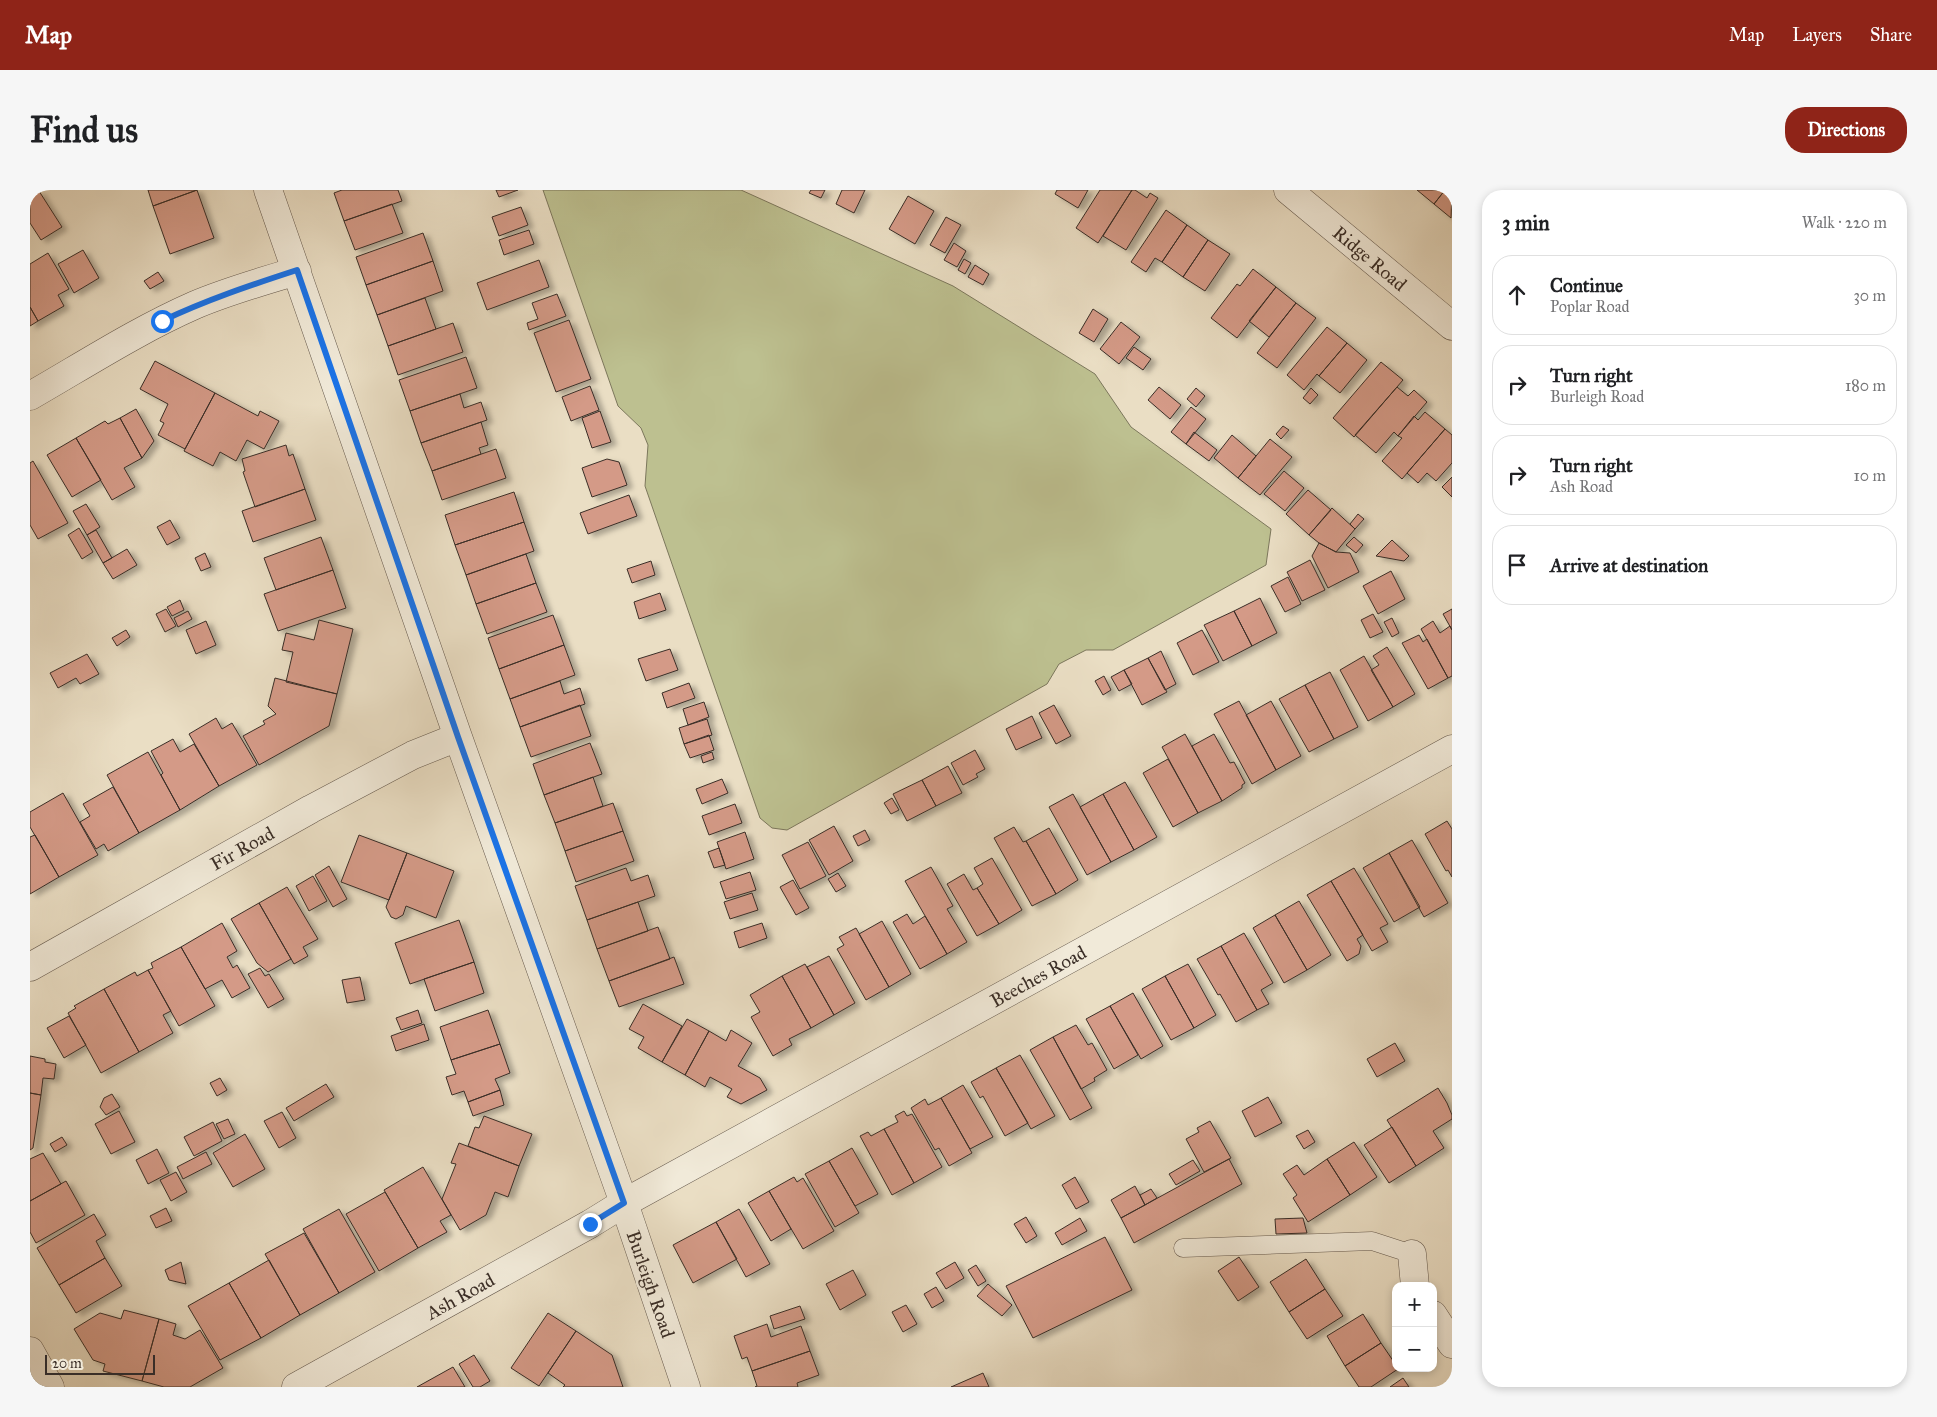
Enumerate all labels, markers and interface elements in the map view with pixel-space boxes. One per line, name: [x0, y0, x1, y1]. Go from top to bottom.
text: Map: [25, 20, 72, 50]
text: Map: [1729, 24, 1764, 46]
text: Layers: [1792, 24, 1842, 46]
text: Share: [1870, 24, 1912, 46]
button: Directions: [1785, 107, 1907, 153]
text: Find us: [30, 109, 138, 152]
text: 3 min: [1502, 210, 1550, 236]
text: Walk · 220 m: [1802, 213, 1887, 232]
street label: Ridge Road: [1327, 221, 1412, 297]
text: Continue: [1550, 274, 1623, 297]
icon: ahead: [1503, 281, 1531, 309]
text: 30 m: [1853, 286, 1886, 305]
text: Poplar Road: [1550, 297, 1630, 316]
route start: [151, 310, 174, 333]
text: Turn right: [1550, 364, 1633, 387]
icon: right: [1503, 371, 1531, 399]
text: 180 m: [1845, 376, 1886, 395]
text: Burleigh Road: [1550, 387, 1644, 406]
text: Turn right: [1550, 454, 1633, 477]
icon: right: [1503, 461, 1531, 489]
text: 10 m: [1854, 466, 1886, 485]
text: Ash Road: [1550, 477, 1613, 496]
icon: arrive: [1503, 551, 1531, 579]
text: Arrive at destination: [1550, 554, 1708, 577]
street label: Fir Road: [206, 821, 279, 875]
street label: Beeches Road: [986, 940, 1091, 1012]
route end: [579, 1213, 602, 1236]
street label: Burleigh Road: [620, 1228, 680, 1342]
street label: Ash Road: [421, 1268, 499, 1325]
map controls: [1392, 1282, 1437, 1372]
button: +: [1392, 1282, 1437, 1327]
button: −: [1392, 1327, 1437, 1372]
scale bar: [45, 1352, 155, 1375]
text: 20 m: [52, 1355, 82, 1372]

